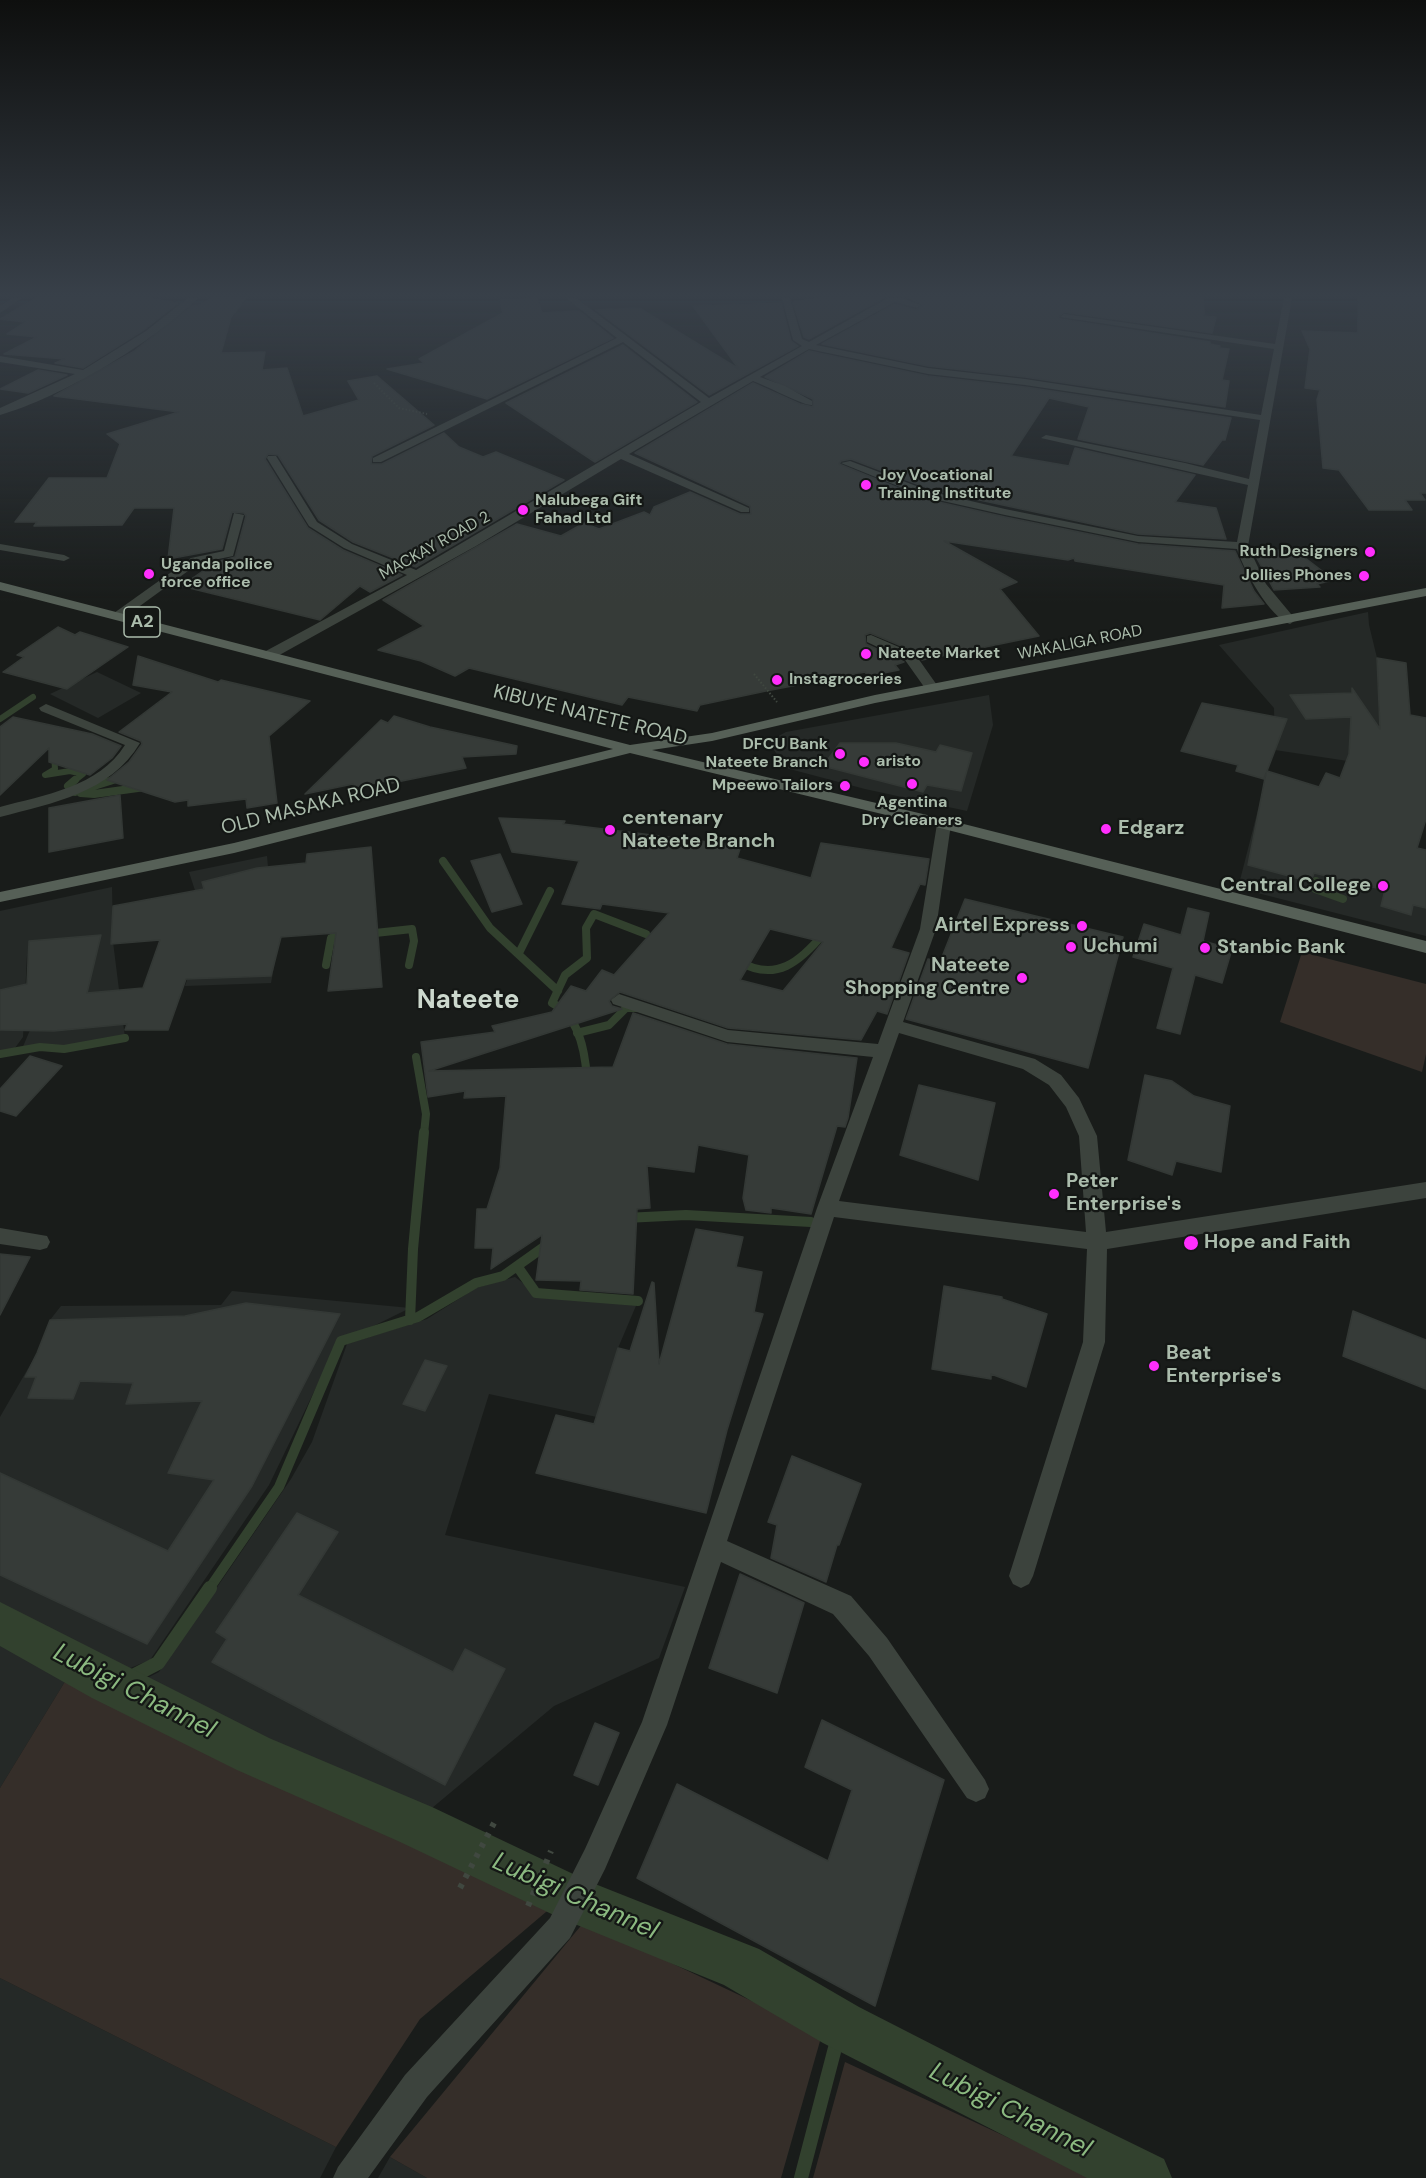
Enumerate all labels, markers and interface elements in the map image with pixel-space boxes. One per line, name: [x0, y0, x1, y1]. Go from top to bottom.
place label: Joy Vocational Training Institute: [878, 466, 1011, 504]
marker: Joy Vocational Training Institute: [859, 478, 873, 492]
place label: Nalubega Gift Fahad Ltd: [535, 491, 642, 529]
marker: Nalubega Gift Fahad Ltd: [516, 503, 530, 517]
street label: MACKAY ROAD 2: [376, 508, 494, 584]
place label: Ruth Designers: [1240, 542, 1358, 562]
marker: Ruth Designers: [1363, 545, 1377, 559]
place label: Uganda police force office: [161, 555, 273, 593]
place label: Jollies Phones: [1241, 566, 1352, 586]
marker: Uganda police force office: [142, 567, 156, 581]
marker: Jollies Phones: [1357, 569, 1371, 583]
road number: A2: [124, 607, 160, 637]
street label: WAKALIGA ROAD: [1016, 621, 1144, 665]
place label: Nateete Market: [878, 644, 1000, 664]
marker: Nateete Market: [859, 647, 873, 661]
place label: Instagroceries: [789, 670, 902, 690]
marker: Instagroceries: [770, 673, 784, 687]
street label: KIBUYE NATETE ROAD: [491, 680, 689, 752]
place label: DFCU Bank Nateete Branch: [705, 735, 828, 773]
marker: DFCU Bank Nateete Branch: [833, 747, 847, 761]
place label: aristo: [876, 752, 921, 772]
marker: aristo: [857, 755, 871, 769]
street label: OLD MASAKA ROAD: [219, 773, 403, 841]
place label: Mpeewo Tailors: [712, 776, 833, 796]
marker: Agentina Dry Cleaners: [905, 777, 919, 791]
marker: Mpeewo Tailors: [838, 779, 852, 793]
place label: Agentina Dry Cleaners: [862, 793, 962, 831]
place label: centenary Nateete Branch: [622, 807, 775, 854]
place label: Edgarz: [1118, 817, 1184, 841]
marker: Edgarz: [1099, 822, 1113, 836]
marker: centenary Nateete Branch: [603, 823, 617, 837]
place label: Central College: [1220, 874, 1371, 898]
marker: Central College: [1376, 879, 1390, 893]
place label: Airtel Express: [934, 914, 1070, 938]
marker: Airtel Express: [1075, 919, 1089, 933]
place label: Uchumi: [1083, 935, 1158, 959]
place label: Stanbic Bank: [1217, 936, 1346, 960]
marker: Uchumi: [1064, 940, 1078, 954]
marker: Stanbic Bank: [1198, 941, 1212, 955]
place label: Nateete Shopping Centre: [845, 954, 1010, 1001]
marker: Nateete Shopping Centre: [1015, 971, 1029, 985]
district label: Nateete: [417, 985, 519, 1017]
place label: Peter Enterprise's: [1066, 1170, 1182, 1217]
marker: Peter Enterprise's: [1047, 1187, 1061, 1201]
place label: Hope and Faith: [1204, 1231, 1351, 1255]
marker: Hope and Faith: [1182, 1234, 1200, 1252]
place label: Beat Enterprise's: [1166, 1342, 1282, 1389]
marker: Beat Enterprise's: [1147, 1359, 1161, 1373]
water label: Lubigi Channel: [48, 1638, 220, 1746]
water label: Lubigi Channel: [488, 1847, 662, 1947]
water label: Lubigi Channel: [924, 2057, 1096, 2165]

